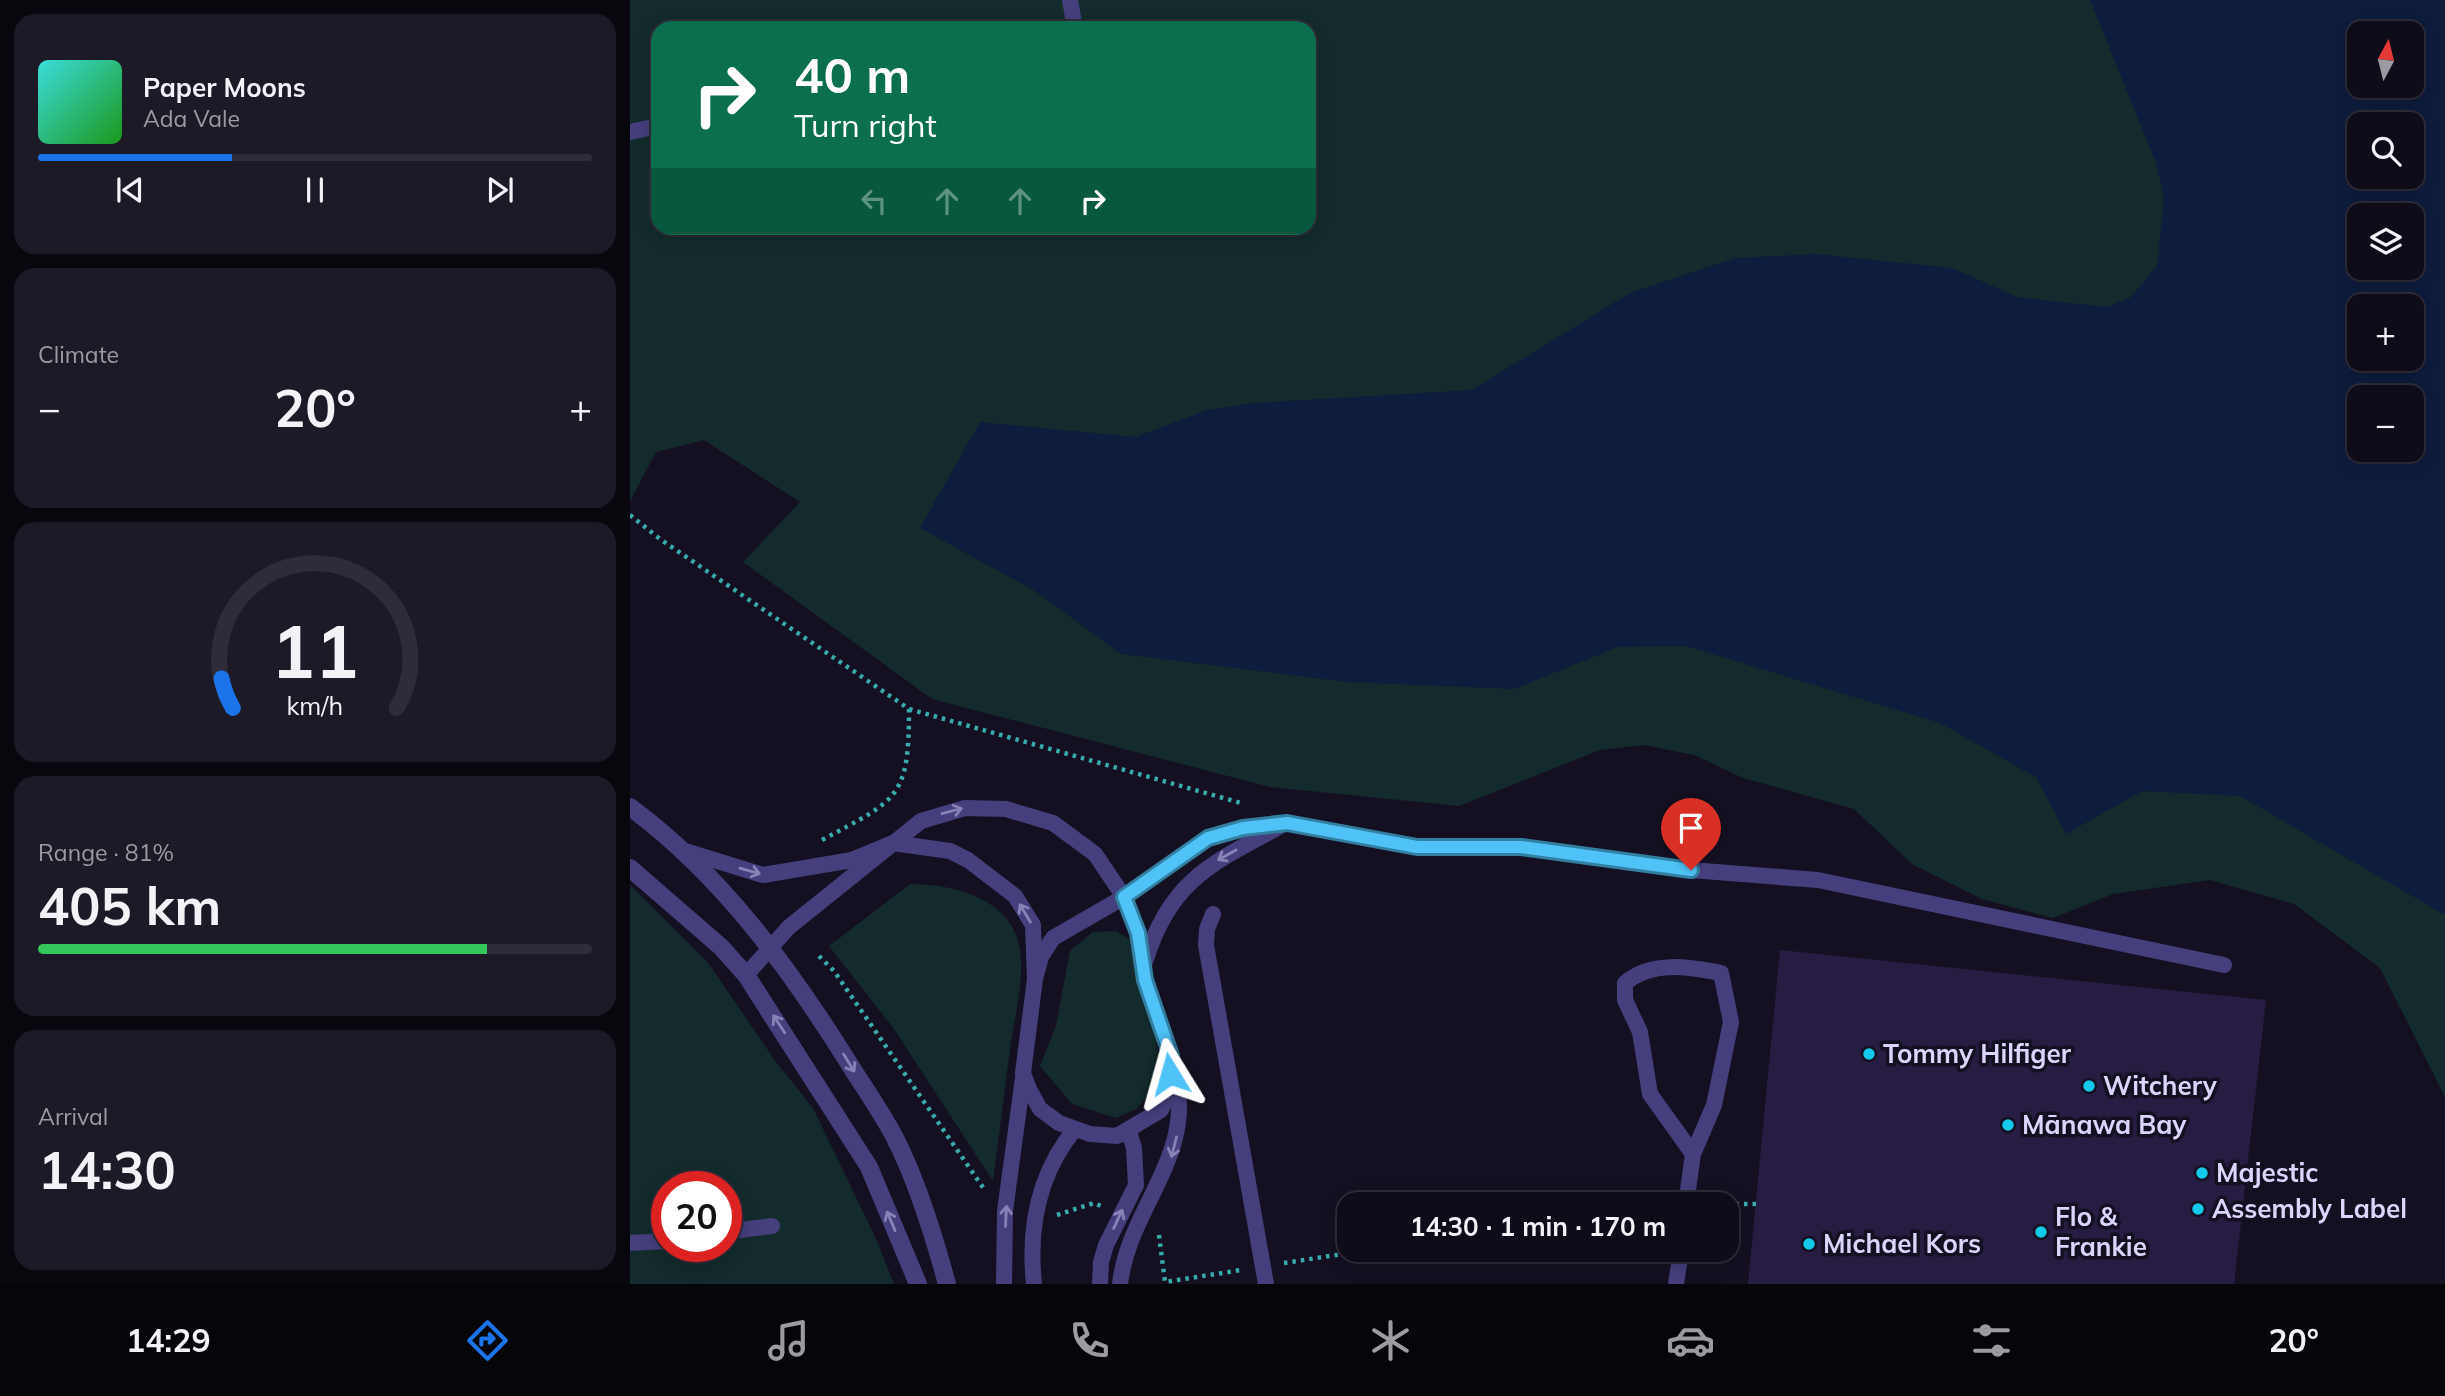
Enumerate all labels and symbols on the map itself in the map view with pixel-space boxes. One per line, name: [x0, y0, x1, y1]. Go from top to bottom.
north arrow: [2347, 21, 2424, 98]
pin: [1661, 798, 1721, 870]
one-way arrow: [940, 804, 963, 817]
one-way arrow: [1218, 848, 1238, 862]
one-way arrow: [739, 865, 761, 878]
one-way arrow: [1018, 903, 1032, 923]
one-way arrow: [771, 1015, 786, 1034]
position arrow: [1133, 1037, 1207, 1111]
place label: Tommy Hilfiger: [1883, 1037, 2072, 1070]
marker: Tommy Hilfiger: [1861, 1046, 1877, 1062]
one-way arrow: [841, 1053, 856, 1072]
place label: Witchery: [2103, 1069, 2218, 1102]
marker: Witchery: [2081, 1078, 2097, 1094]
place label: Mānawa Bay: [2022, 1108, 2187, 1141]
marker: Mānawa Bay: [2000, 1117, 2016, 1133]
one-way arrow: [1166, 1135, 1180, 1158]
place label: Majestic: [2216, 1156, 2318, 1189]
marker: Majestic: [2194, 1165, 2210, 1181]
speed limit sign: 20: [651, 1171, 742, 1262]
place label: Assembly Label: [2212, 1192, 2407, 1225]
place label: Flo & Frankie: [2055, 1200, 2147, 1263]
marker: Assembly Label: [2190, 1201, 2206, 1217]
one-way arrow: [999, 1205, 1012, 1228]
one-way arrow: [1112, 1209, 1125, 1230]
one-way arrow: [884, 1211, 897, 1232]
marker: Flo & Frankie: [2033, 1224, 2049, 1240]
place label: Michael Kors: [1823, 1227, 1981, 1260]
marker: Michael Kors: [1801, 1236, 1817, 1252]

